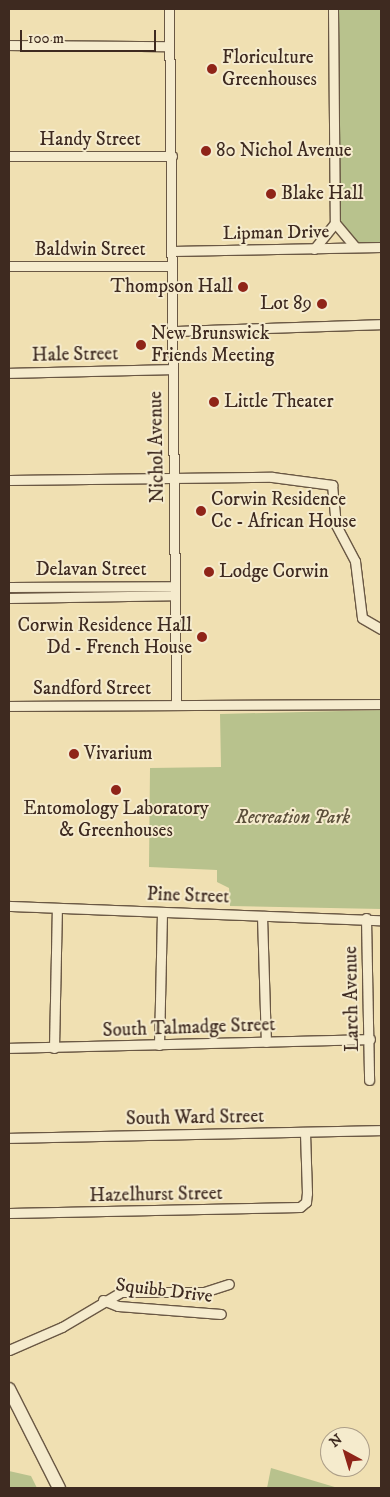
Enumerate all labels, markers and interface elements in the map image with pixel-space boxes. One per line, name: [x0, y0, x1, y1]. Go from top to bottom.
scale bar: [22, 20, 159, 52]
text: 100 m: [28, 29, 64, 48]
place label: Floriculture Greenhouses: [222, 47, 317, 91]
marker: Floriculture Greenhouses: [206, 63, 218, 75]
street label: Handy Street: [39, 129, 141, 151]
place label: 80 Nichol Avenue: [216, 140, 352, 162]
marker: 80 Nichol Avenue: [200, 145, 212, 157]
place label: Blake Hall: [281, 183, 363, 205]
marker: Blake Hall: [265, 188, 277, 200]
street label: Lipman Drive: [222, 221, 330, 245]
street label: Baldwin Street: [34, 239, 146, 261]
place label: Thompson Hall: [111, 276, 233, 298]
marker: Thompson Hall: [237, 281, 249, 293]
place label: Lot 89: [260, 293, 312, 315]
marker: Lot 89: [316, 298, 328, 310]
place label: New Brunswick Friends Meeting: [151, 323, 274, 367]
marker: New Brunswick Friends Meeting: [135, 339, 147, 351]
street label: Hale Street: [32, 343, 118, 367]
street label: Nichol Avenue: [145, 391, 169, 503]
place label: Little Theater: [224, 391, 334, 413]
marker: Little Theater: [208, 396, 220, 408]
place label: Corwin Residence Cc - African House: [211, 489, 356, 533]
marker: Corwin Residence Cc - African House: [195, 505, 207, 517]
street label: Delavan Street: [35, 559, 147, 581]
place label: Lodge Corwin: [219, 561, 329, 583]
marker: Lodge Corwin: [203, 566, 215, 578]
place label: Corwin Residence Hall Dd - French House: [17, 615, 192, 659]
marker: Corwin Residence Hall Dd - French House: [196, 631, 208, 643]
street label: Sandford Street: [33, 678, 151, 700]
place label: Vivarium: [84, 743, 153, 765]
marker: Vivarium: [68, 748, 80, 760]
marker: Entomology Laboratory & Greenhouses: [110, 784, 122, 796]
place label: Entomology Laboratory & Greenhouses: [23, 798, 209, 842]
park label: Recreation Park: [236, 807, 350, 829]
street label: Pine Street: [146, 883, 230, 909]
street label: Larch Avenue: [340, 946, 364, 1052]
street label: South Talmadge Street: [102, 1014, 276, 1042]
street label: South Ward Street: [126, 1105, 264, 1131]
street label: Hazelhurst Street: [89, 1182, 223, 1208]
street label: Squibb Drive: [114, 1274, 214, 1308]
north arrow: [320, 1427, 370, 1477]
text: N: [326, 1431, 346, 1452]

